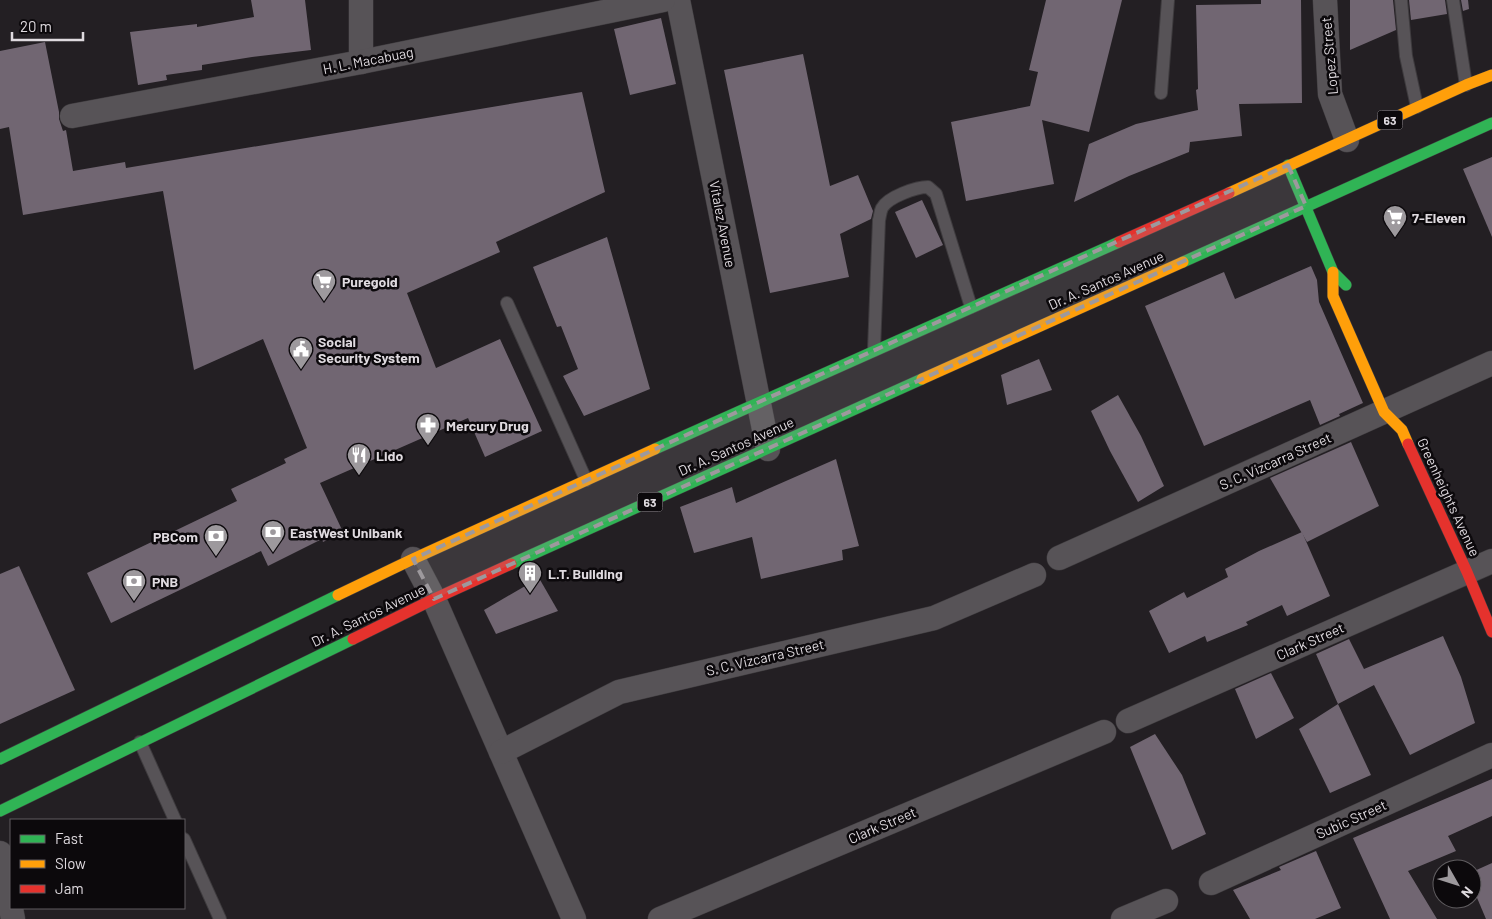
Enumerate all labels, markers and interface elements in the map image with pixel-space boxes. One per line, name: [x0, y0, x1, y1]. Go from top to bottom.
scale bar: [12, 10, 84, 42]
street label: Lopez Street: [1317, 16, 1341, 96]
text: 20 m: [20, 17, 52, 35]
street label: H. L. Macabuag: [321, 43, 415, 77]
road number: 63: [1378, 110, 1402, 130]
street label: Vitalez Avenue: [706, 179, 740, 269]
supermarket icon: 7-Eleven: [1382, 204, 1408, 238]
place label: 7-Eleven: [1412, 209, 1466, 226]
street label: Dr. A. Santos Avenue: [1046, 247, 1166, 313]
supermarket icon: Puregold: [311, 268, 337, 302]
place label: Puregold: [342, 273, 398, 290]
place label: Social Security System: [318, 333, 420, 366]
public building icon: Social Security System: [288, 336, 314, 370]
pharmacy icon: Mercury Drug: [415, 412, 441, 446]
street label: Dr. A. Santos Avenue: [676, 413, 796, 479]
place label: Mercury Drug: [446, 417, 529, 434]
street label: S. C. Vizcarra Street: [1216, 429, 1334, 493]
street label: Greenheights Avenue: [1414, 435, 1484, 559]
restaurant icon: Lido: [346, 442, 372, 476]
place label: Lido: [376, 447, 404, 464]
road number: 63: [638, 492, 662, 512]
bank icon: EastWest Unibank: [260, 519, 286, 553]
bank icon: PBCom: [203, 523, 229, 557]
place label: EastWest Unibank: [290, 524, 403, 541]
place label: PBCom: [153, 528, 198, 545]
building icon: L.T. Building: [517, 560, 543, 594]
place label: L.T. Building: [548, 565, 623, 582]
bank icon: PNB: [121, 568, 147, 602]
place label: PNB: [152, 573, 178, 590]
street label: Dr. A. Santos Avenue: [308, 580, 428, 650]
street label: Clark Street: [1274, 619, 1346, 663]
street label: S. C. Vizcarra Street: [704, 635, 826, 679]
street label: Subic Street: [1313, 796, 1389, 842]
street label: Clark Street: [846, 803, 918, 847]
legend: [10, 819, 185, 909]
text: Fast: [55, 829, 83, 847]
text: Slow: [55, 854, 86, 872]
north arrow: [1432, 859, 1482, 909]
text: Jam: [55, 879, 84, 897]
text: N: [1458, 884, 1477, 901]

